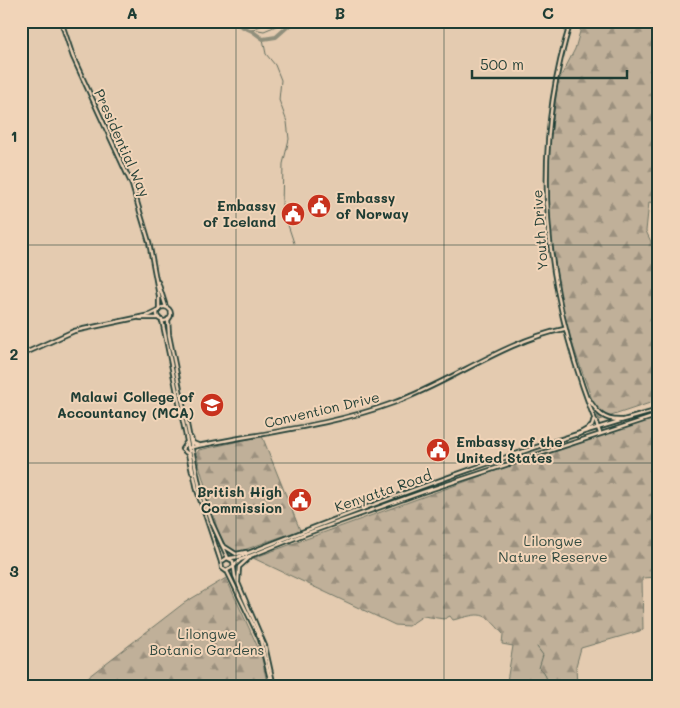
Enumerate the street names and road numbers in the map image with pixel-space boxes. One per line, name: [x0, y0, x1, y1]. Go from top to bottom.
street label: Presidential Way: [90, 86, 155, 200]
street label: Youth Drive: [527, 189, 552, 271]
street label: Convention Drive: [262, 387, 381, 432]
street label: Kenyatta Road: [332, 465, 434, 516]

